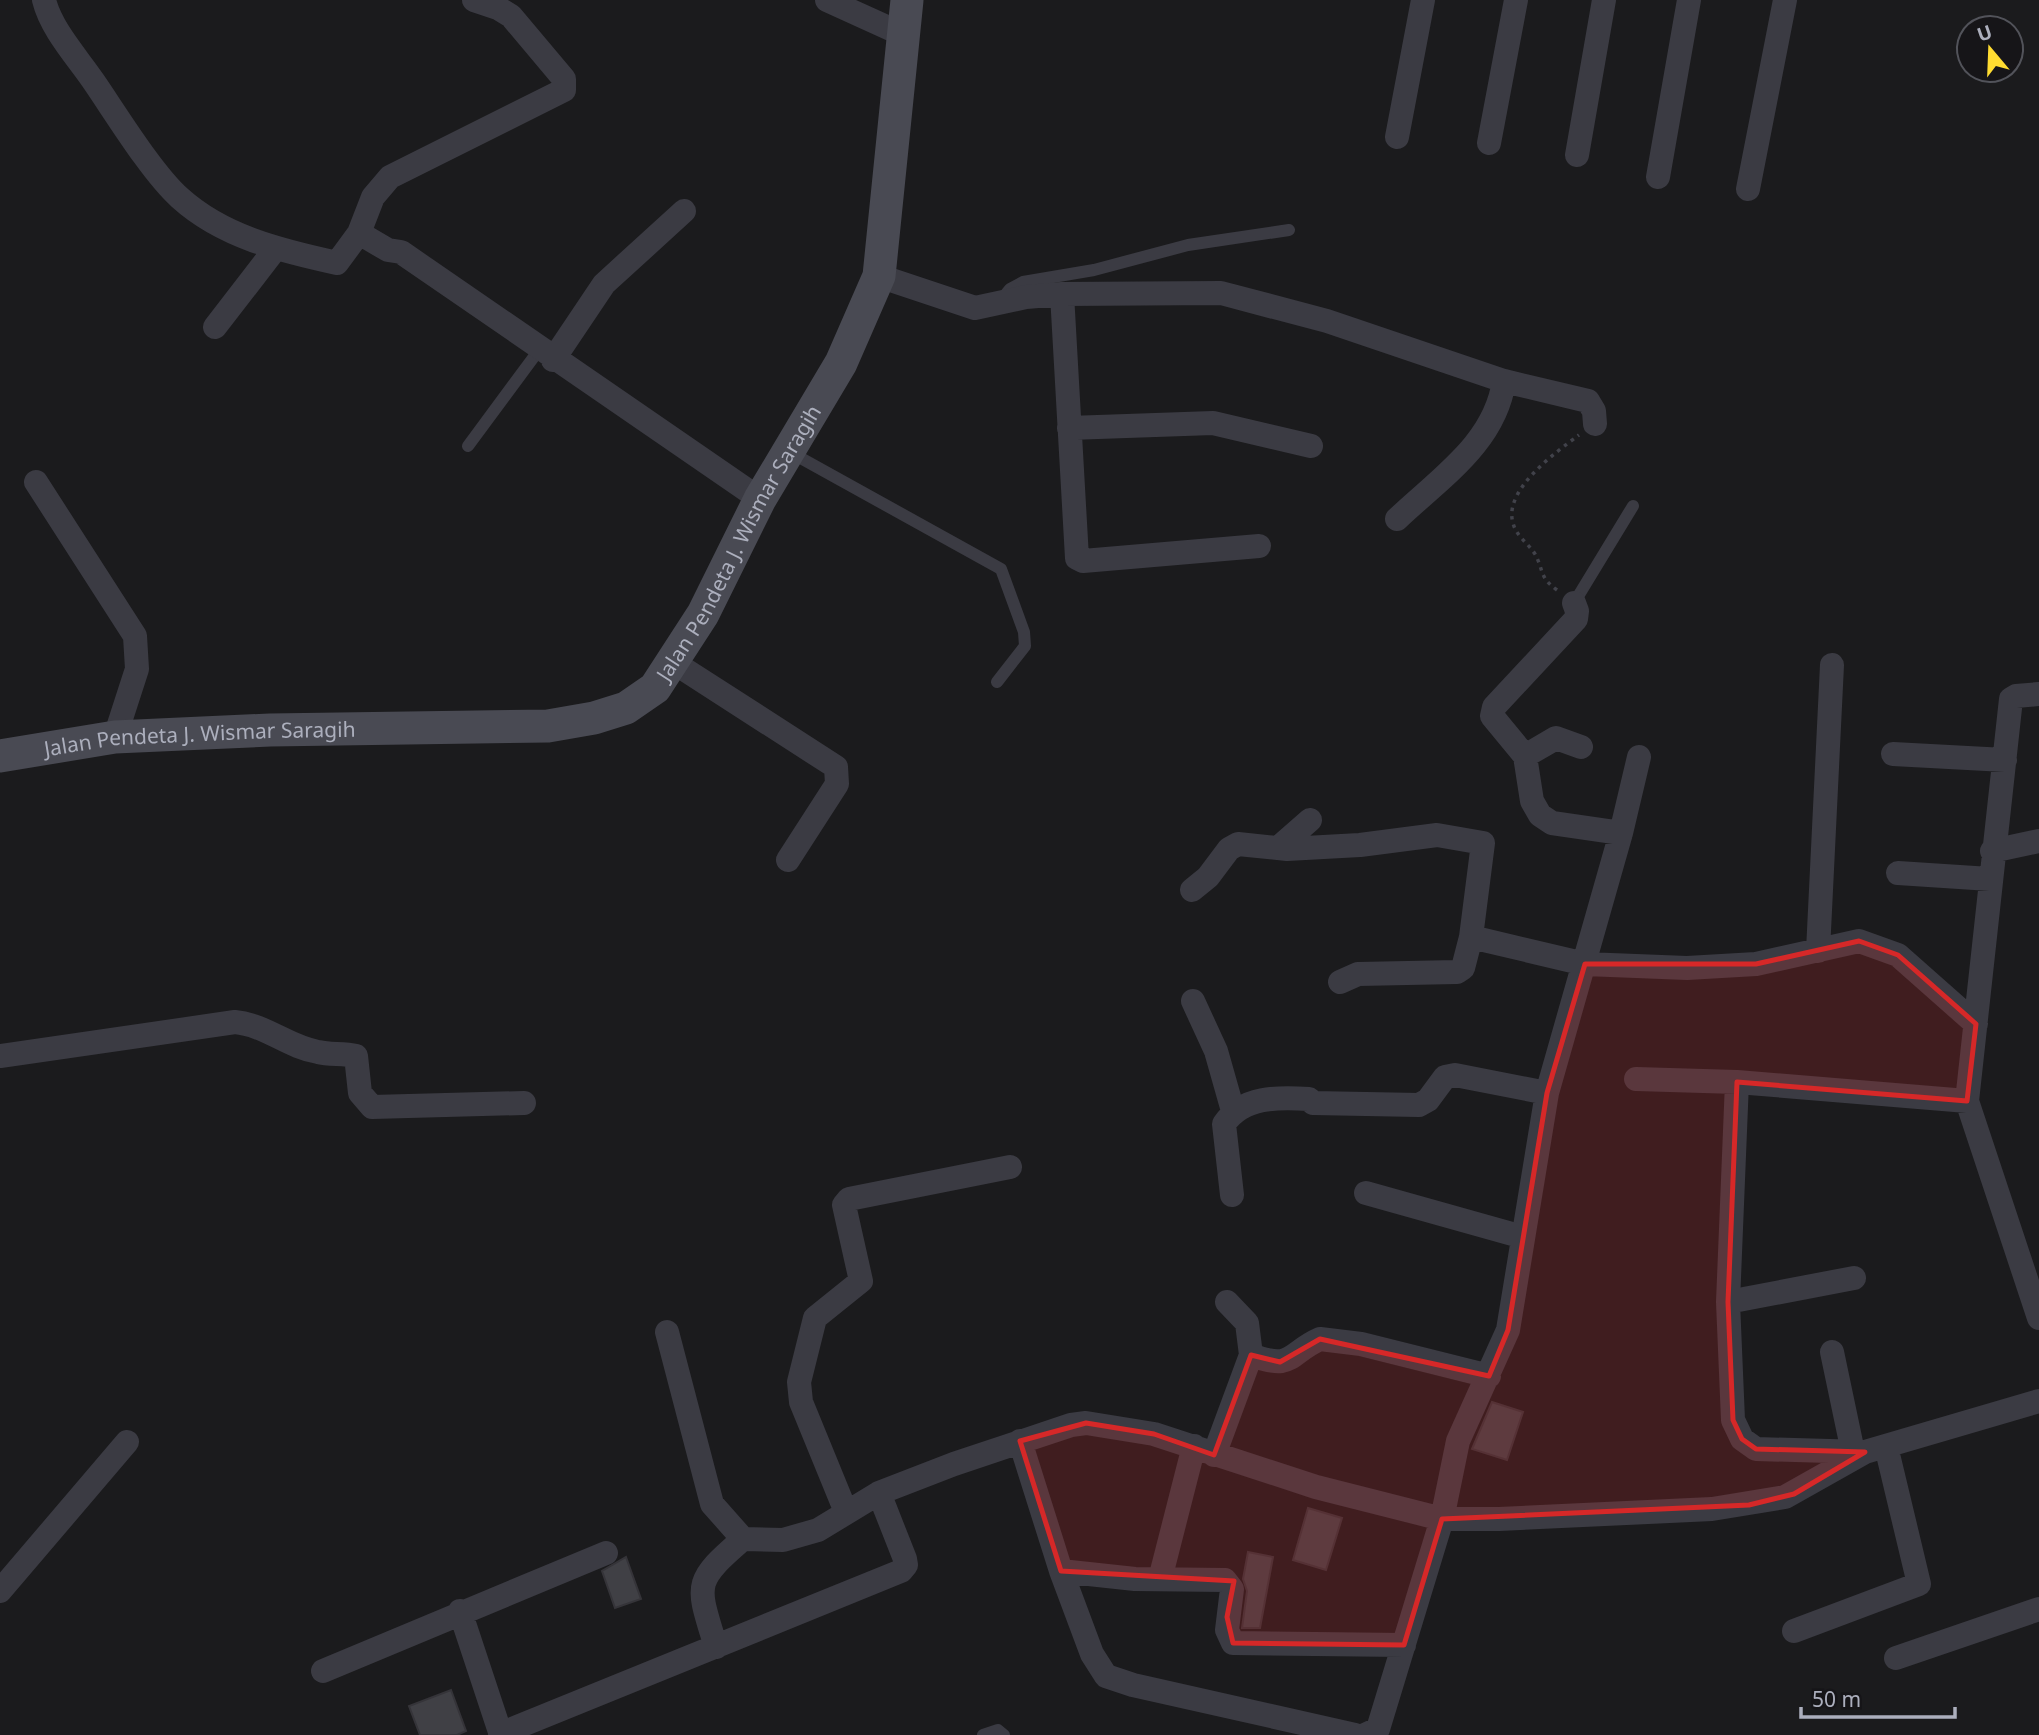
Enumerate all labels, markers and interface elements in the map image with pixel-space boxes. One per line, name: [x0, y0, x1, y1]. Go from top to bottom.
north arrow: [1955, 14, 2025, 84]
text: U: [1973, 18, 1995, 48]
street label: Jalan Pendeta J. Wismar Saragih: [648, 399, 827, 688]
street label: Jalan Pendeta J. Wismar Saragih: [40, 715, 356, 763]
scale bar: [1801, 1676, 1955, 1720]
text: 50 m: [1812, 1685, 1861, 1713]

